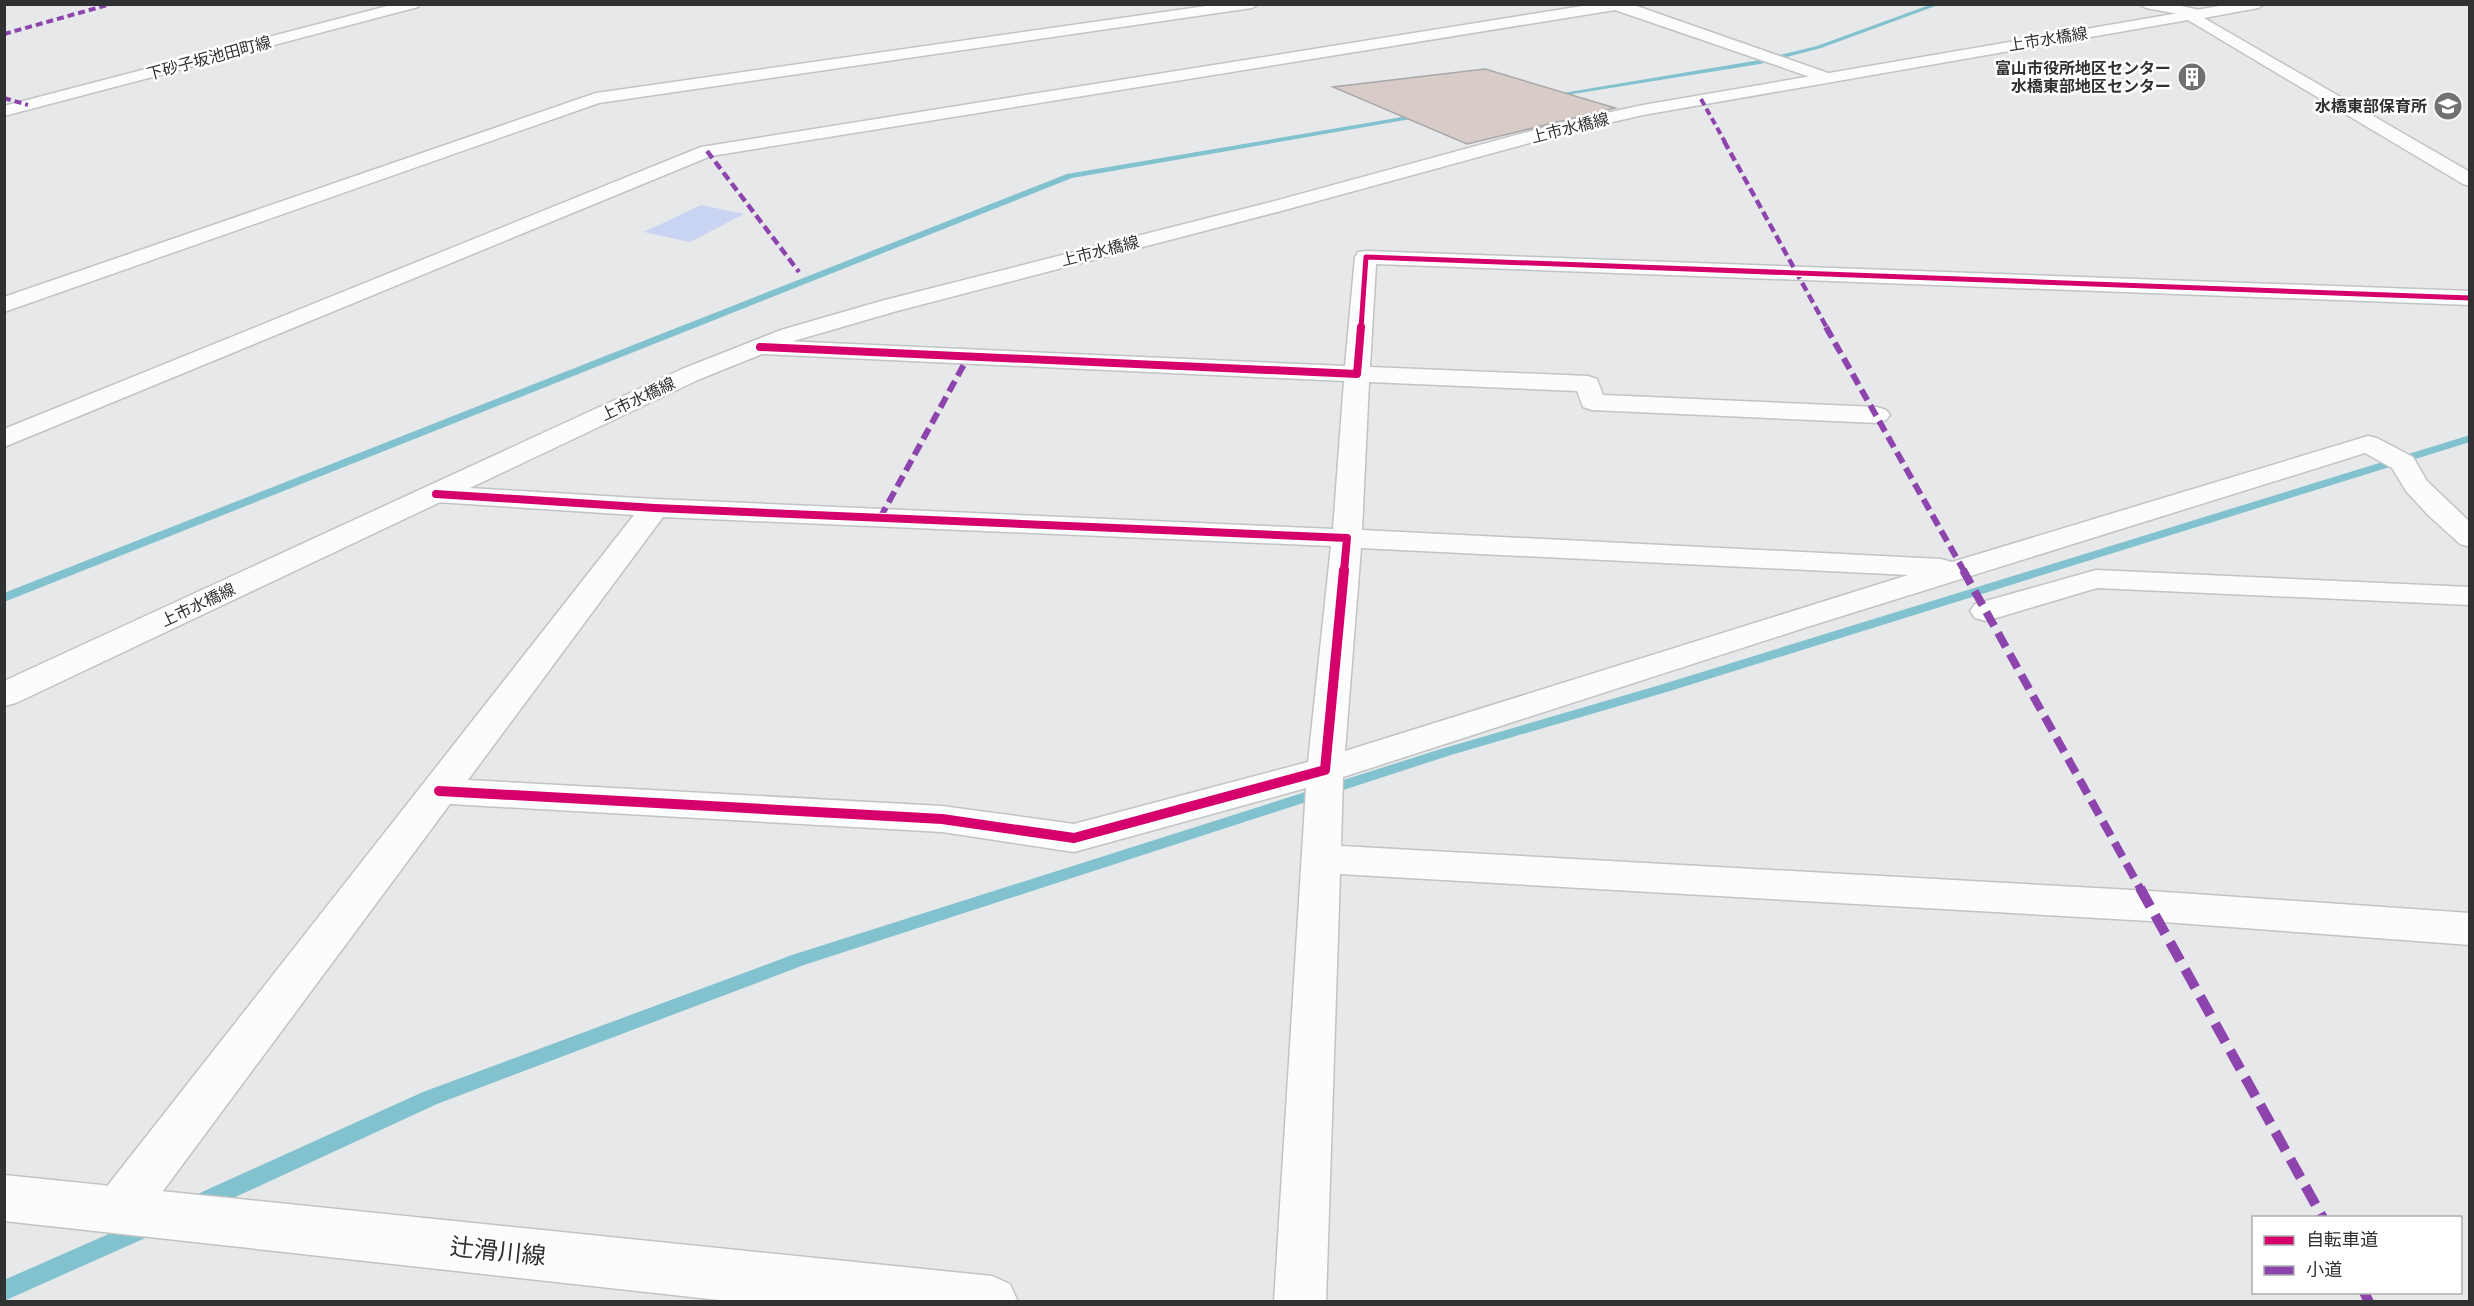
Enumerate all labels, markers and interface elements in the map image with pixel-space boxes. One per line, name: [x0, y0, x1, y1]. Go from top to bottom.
street label: 上市水橋線: [2007, 23, 2089, 55]
street label: 下砂子坂池田町線: [145, 32, 273, 84]
place label: 富山市役所地区センター 水橋東部地区センター: [1995, 59, 2171, 96]
building icon: 富山市役所地区センター 水橋東部地区センター: [2176, 61, 2208, 93]
school or university icon: 水橋東部保育所: [2432, 90, 2464, 122]
place label: 水橋東部保育所: [2315, 97, 2427, 116]
street label: 上市水橋線: [1529, 109, 1611, 147]
street label: 上市水橋線: [1059, 232, 1141, 270]
street label: 上市水橋線: [598, 373, 678, 425]
street label: 上市水橋線: [158, 579, 238, 631]
legend: [2252, 1216, 2462, 1294]
text: 自転車道: [2306, 1229, 2378, 1250]
street label: 辻滑川線: [449, 1232, 547, 1270]
text: 小道: [2306, 1259, 2342, 1280]

